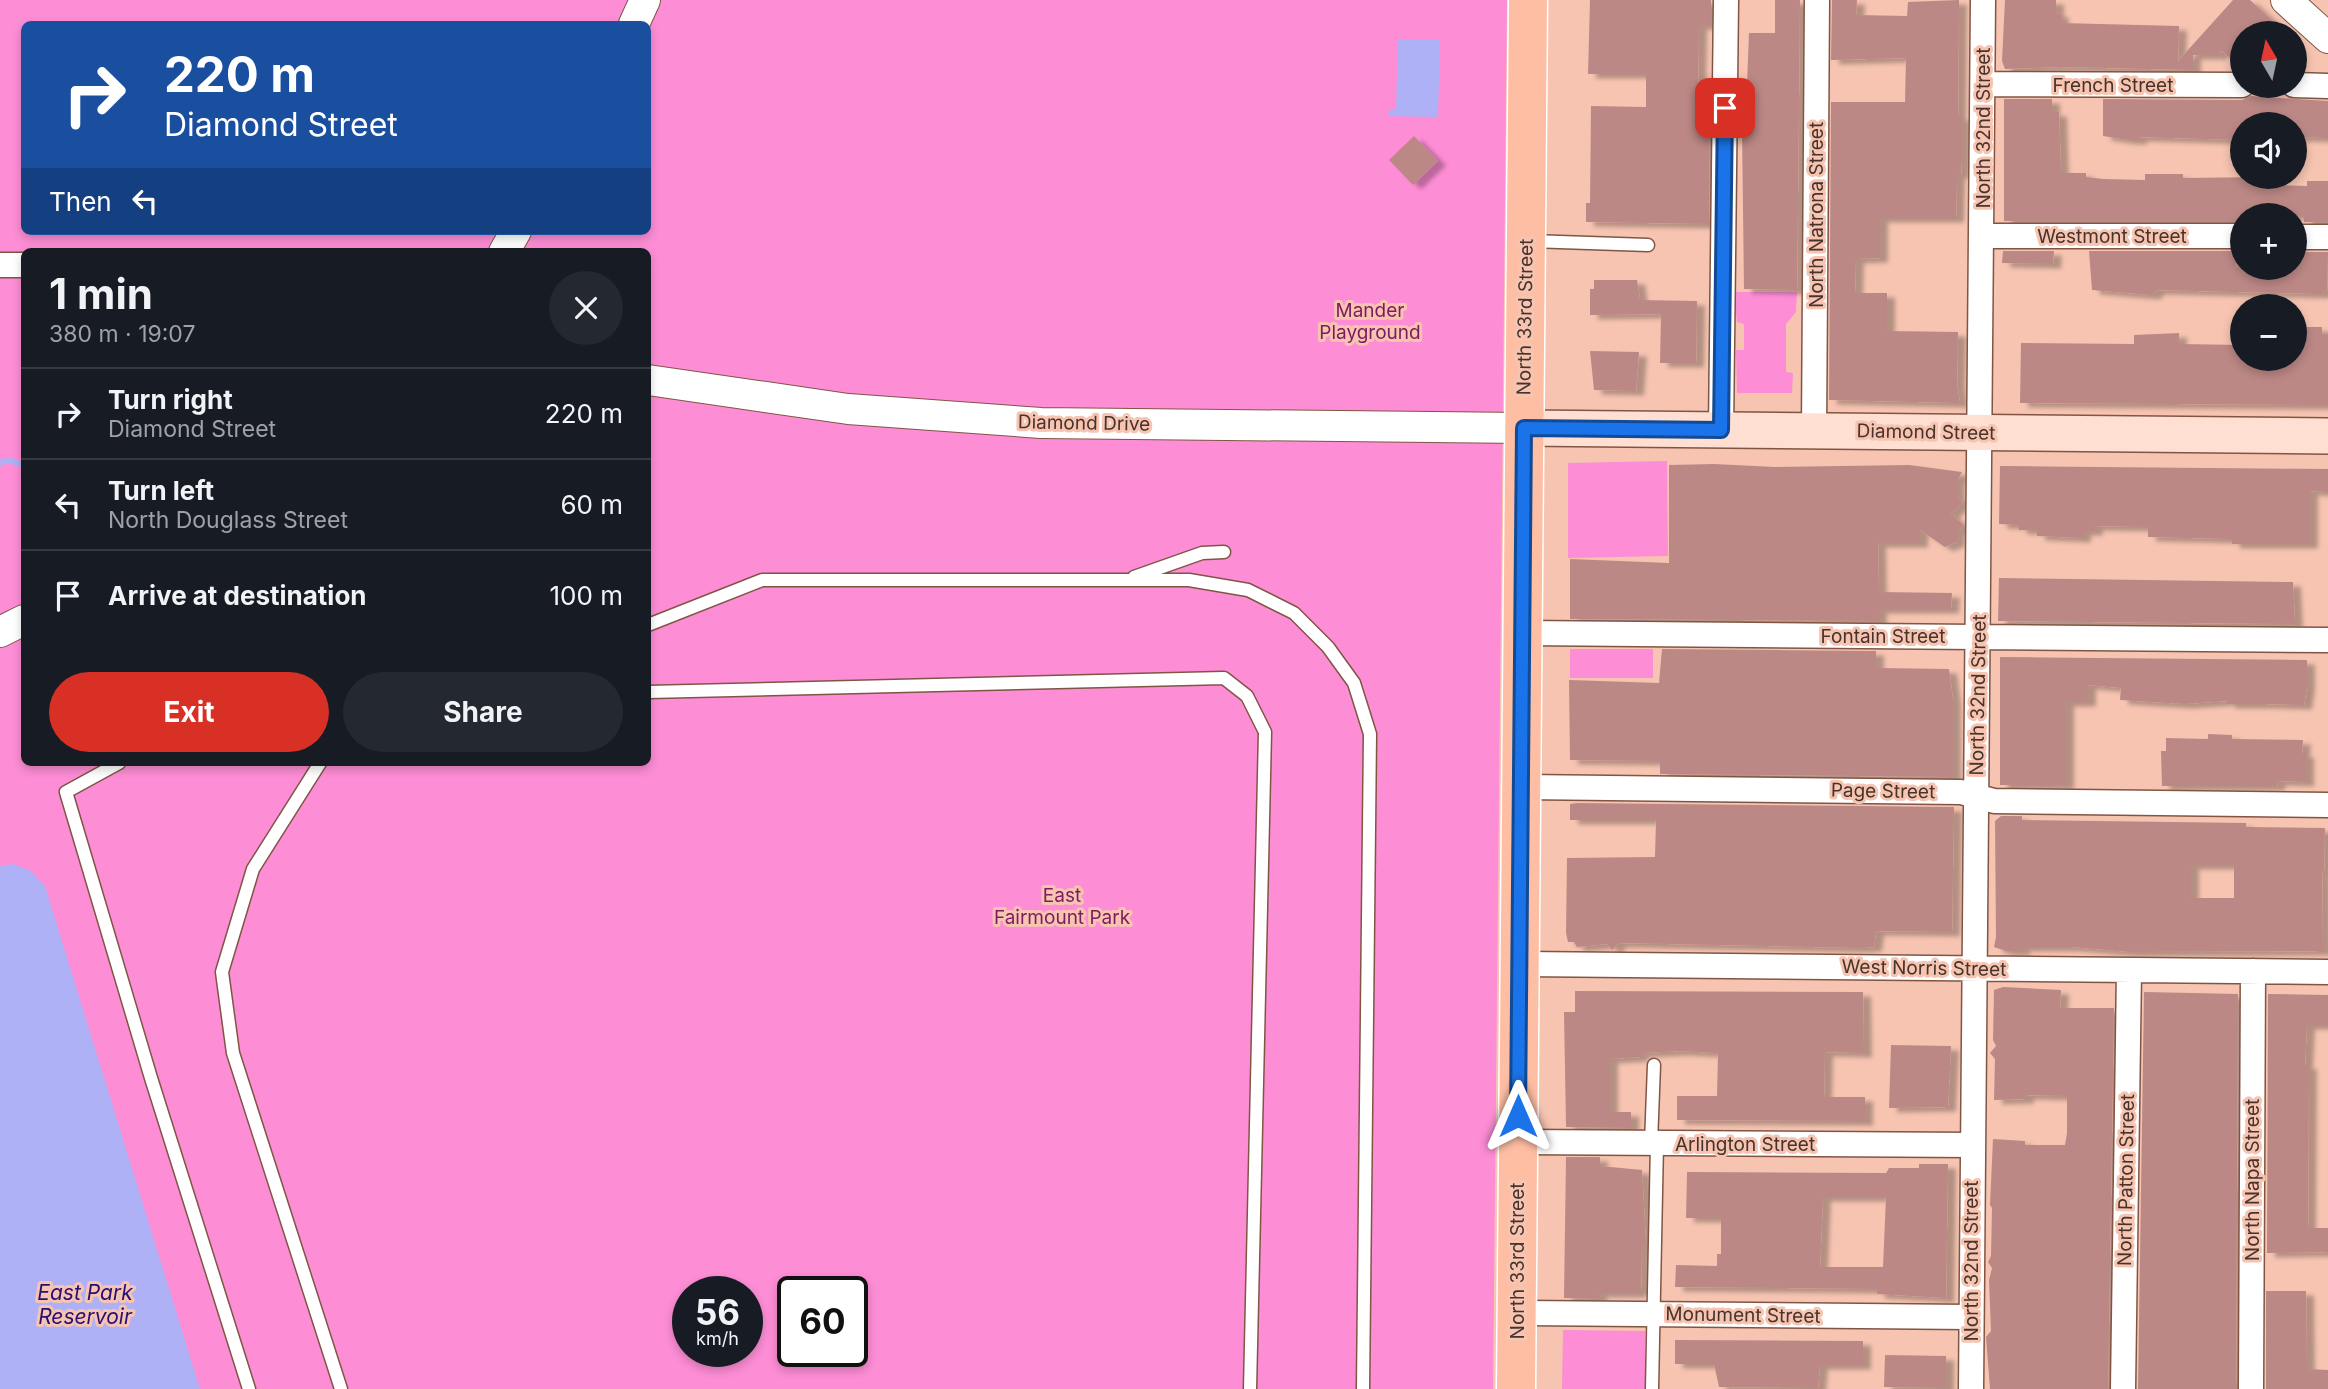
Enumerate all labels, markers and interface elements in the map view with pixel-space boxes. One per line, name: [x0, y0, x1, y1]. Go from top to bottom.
north arrow: [2230, 21, 2306, 98]
map controls: [2230, 21, 2307, 371]
text: 220 m: [164, 45, 315, 104]
street label: North 32nd Street: [1972, 47, 1995, 209]
icon: right: [49, 49, 140, 140]
street label: French Street: [2053, 74, 2173, 97]
pin: [1695, 78, 1755, 138]
icon: arrive: [1706, 89, 1744, 127]
text: Diamond Street: [164, 105, 398, 144]
button: sound: [2230, 112, 2307, 189]
street label: North Natrona Street: [1805, 122, 1828, 308]
icon: left: [126, 182, 164, 220]
text: Then: [49, 186, 112, 217]
button: +: [2230, 203, 2307, 280]
street label: Westmont Street: [2037, 225, 2187, 248]
street label: North 33rd Street: [1512, 238, 1538, 396]
text: 1 min: [49, 268, 153, 319]
button: close: [549, 271, 623, 345]
button: −: [2230, 294, 2307, 371]
park label: Mander Playground: [1319, 299, 1421, 344]
text: 380 m · 19:07: [49, 320, 195, 348]
text: Turn right: [108, 384, 233, 415]
icon: right: [49, 395, 87, 433]
text: 220 m: [545, 398, 623, 429]
street label: Diamond Drive: [1018, 410, 1150, 436]
text: Diamond Street: [108, 415, 276, 443]
street label: Diamond Street: [1856, 419, 1996, 445]
text: Turn left: [108, 475, 214, 506]
icon: left: [49, 486, 87, 524]
text: 60 m: [560, 489, 623, 520]
text: North Douglass Street: [108, 506, 348, 534]
icon: arrive: [49, 577, 87, 615]
text: Arrive at destination: [108, 580, 367, 611]
text: 100 m: [550, 580, 623, 611]
street label: North 32nd Street: [1965, 614, 1991, 776]
street label: Fontain Street: [1821, 625, 1945, 648]
button: Exit: [49, 672, 329, 752]
button: Share: [343, 672, 623, 752]
street label: Page Street: [1831, 779, 1935, 803]
park label: East Fairmount Park: [994, 884, 1131, 929]
street label: West Norris Street: [1841, 955, 2007, 981]
position arrow: [1481, 1079, 1555, 1153]
street label: North Patton Street: [2113, 1094, 2139, 1266]
street label: North Napa Street: [2241, 1099, 2264, 1261]
street label: Arlington Street: [1675, 1133, 1815, 1156]
street label: North 32nd Street: [1960, 1180, 1983, 1342]
street label: North 33rd Street: [1506, 1183, 1529, 1339]
speed limit sign: 60: [777, 1276, 868, 1367]
water label: East Park Reservoir: [37, 1280, 133, 1329]
text: 56: [695, 1291, 740, 1333]
street label: Monument Street: [1665, 1302, 1821, 1328]
text: km/h: [696, 1328, 739, 1349]

